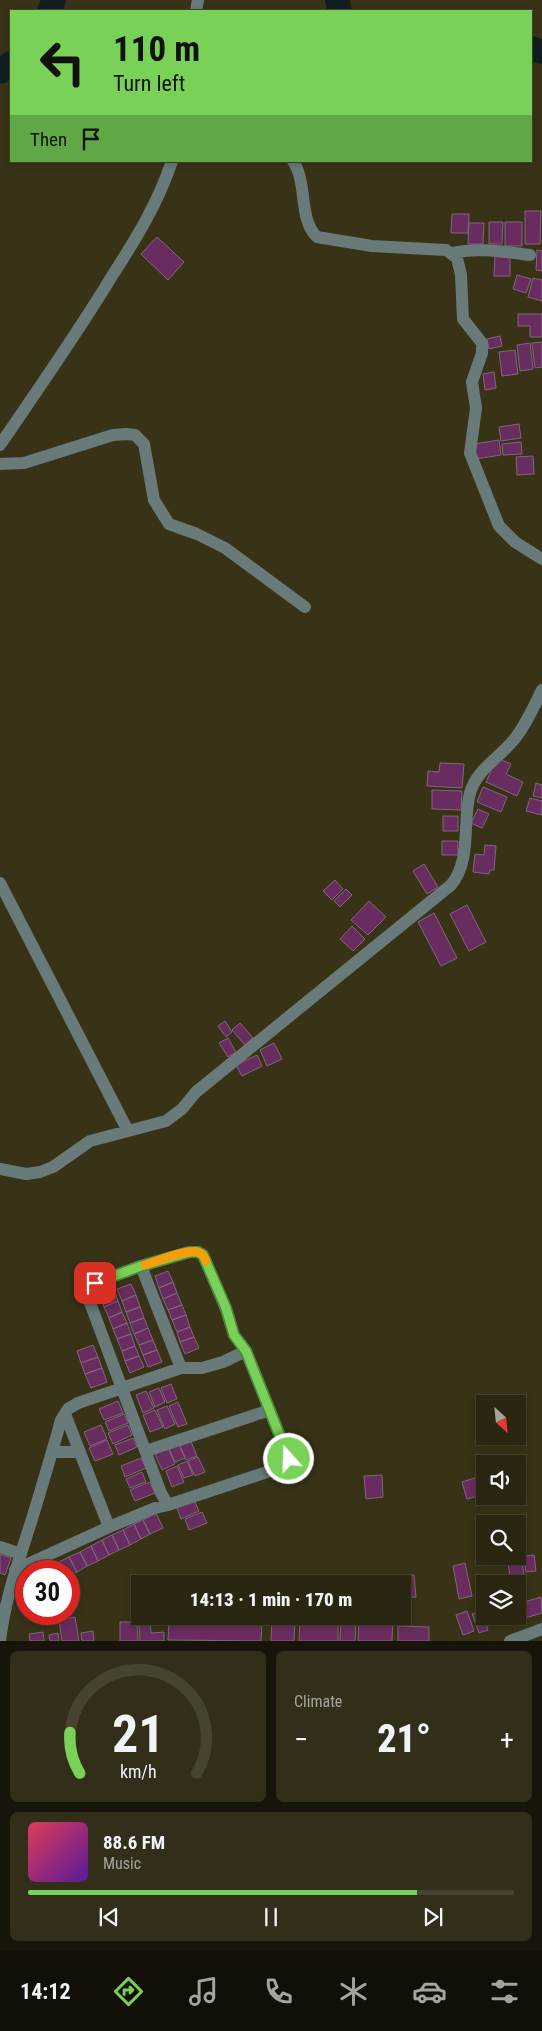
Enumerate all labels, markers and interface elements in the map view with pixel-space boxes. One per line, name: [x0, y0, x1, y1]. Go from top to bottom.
text: 110 m: [113, 29, 200, 70]
icon: left: [30, 30, 95, 95]
text: Turn left: [113, 71, 185, 96]
icon: arrive: [77, 125, 105, 153]
text: Then: [30, 128, 67, 151]
pin: [74, 1262, 116, 1304]
icon: arrive: [81, 1269, 109, 1297]
north arrow: [476, 1395, 526, 1445]
map controls: [476, 1395, 526, 1625]
position arrow: [262, 1432, 314, 1484]
button: sound: [476, 1455, 526, 1505]
button: search: [476, 1515, 526, 1565]
speed limit sign: 30: [15, 1560, 80, 1625]
button: layers: [476, 1575, 526, 1625]
text: 14:13 · 1 min · 170 m: [190, 1588, 352, 1611]
text: Climate: [294, 1692, 342, 1711]
text: 21: [112, 1704, 164, 1765]
text: 21°: [377, 1717, 431, 1761]
text: −: [294, 1723, 308, 1756]
text: +: [500, 1723, 514, 1756]
text: km/h: [120, 1761, 156, 1782]
text: 88.6 FM: [103, 1831, 165, 1854]
text: Music: [103, 1854, 141, 1873]
icon: previous: [95, 1903, 123, 1931]
icon: pause: [257, 1903, 285, 1931]
icon: next: [419, 1903, 447, 1931]
icon: directions: [111, 1974, 146, 2009]
icon: music: [186, 1974, 221, 2009]
icon: phone: [261, 1974, 296, 2009]
icon: climate: [336, 1974, 371, 2009]
icon: car: [412, 1974, 447, 2009]
icon: filters: [487, 1974, 522, 2009]
text: 14:12: [20, 1979, 71, 2004]

